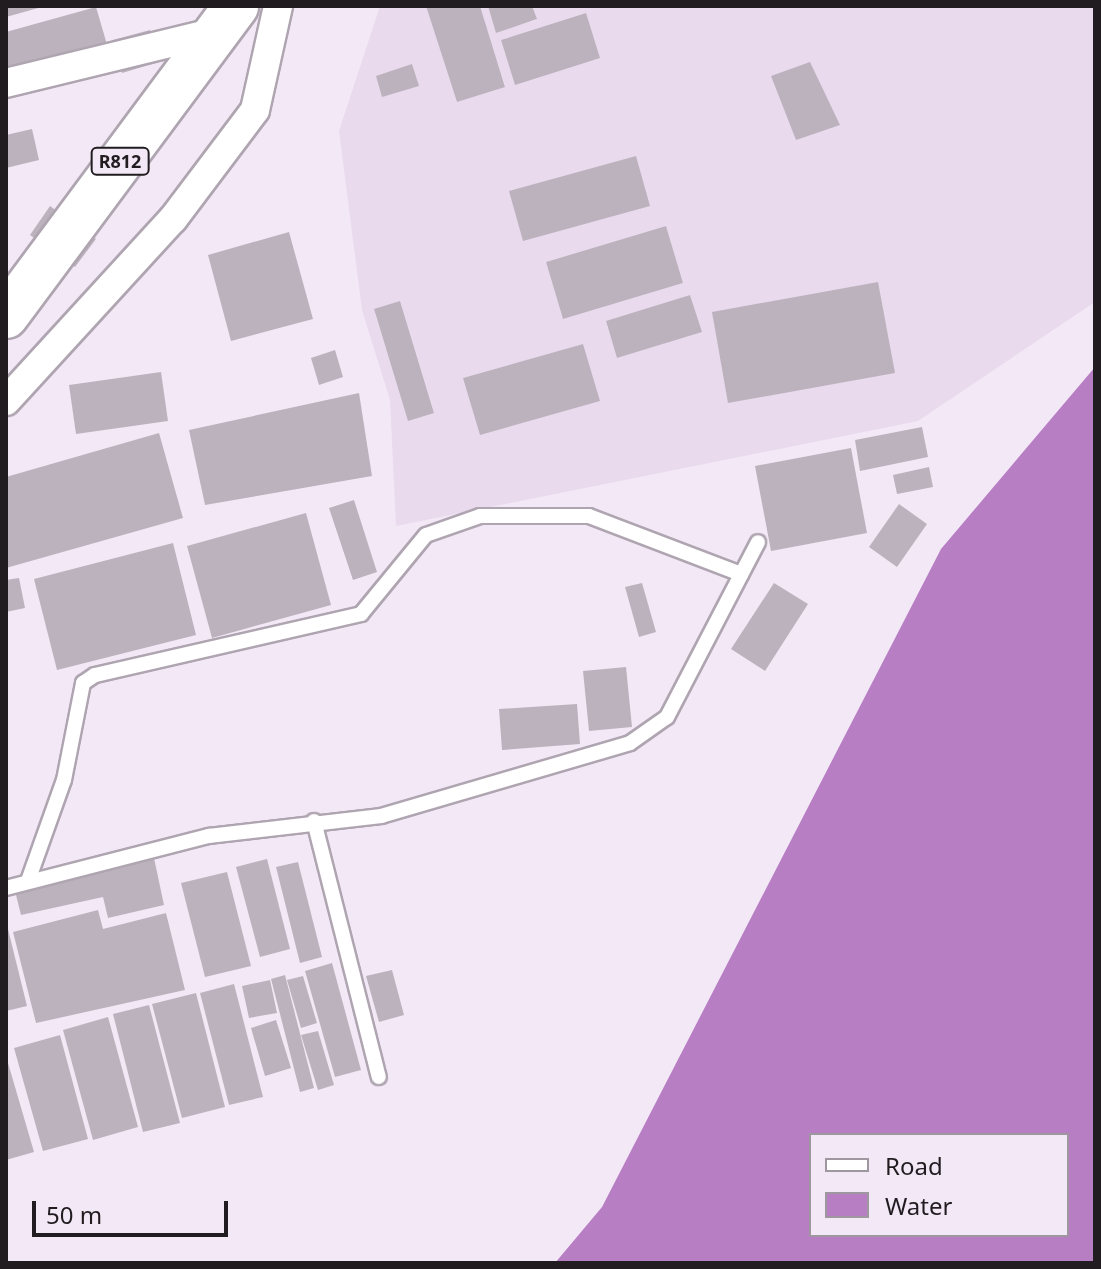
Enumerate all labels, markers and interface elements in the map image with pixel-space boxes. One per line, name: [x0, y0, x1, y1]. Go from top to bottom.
road number: R812: [90, 147, 150, 175]
legend: [809, 1133, 1069, 1237]
text: Road: [885, 1149, 943, 1182]
scale bar: [36, 1185, 232, 1235]
text: Water: [885, 1189, 952, 1222]
text: 50 m: [46, 1198, 102, 1231]

